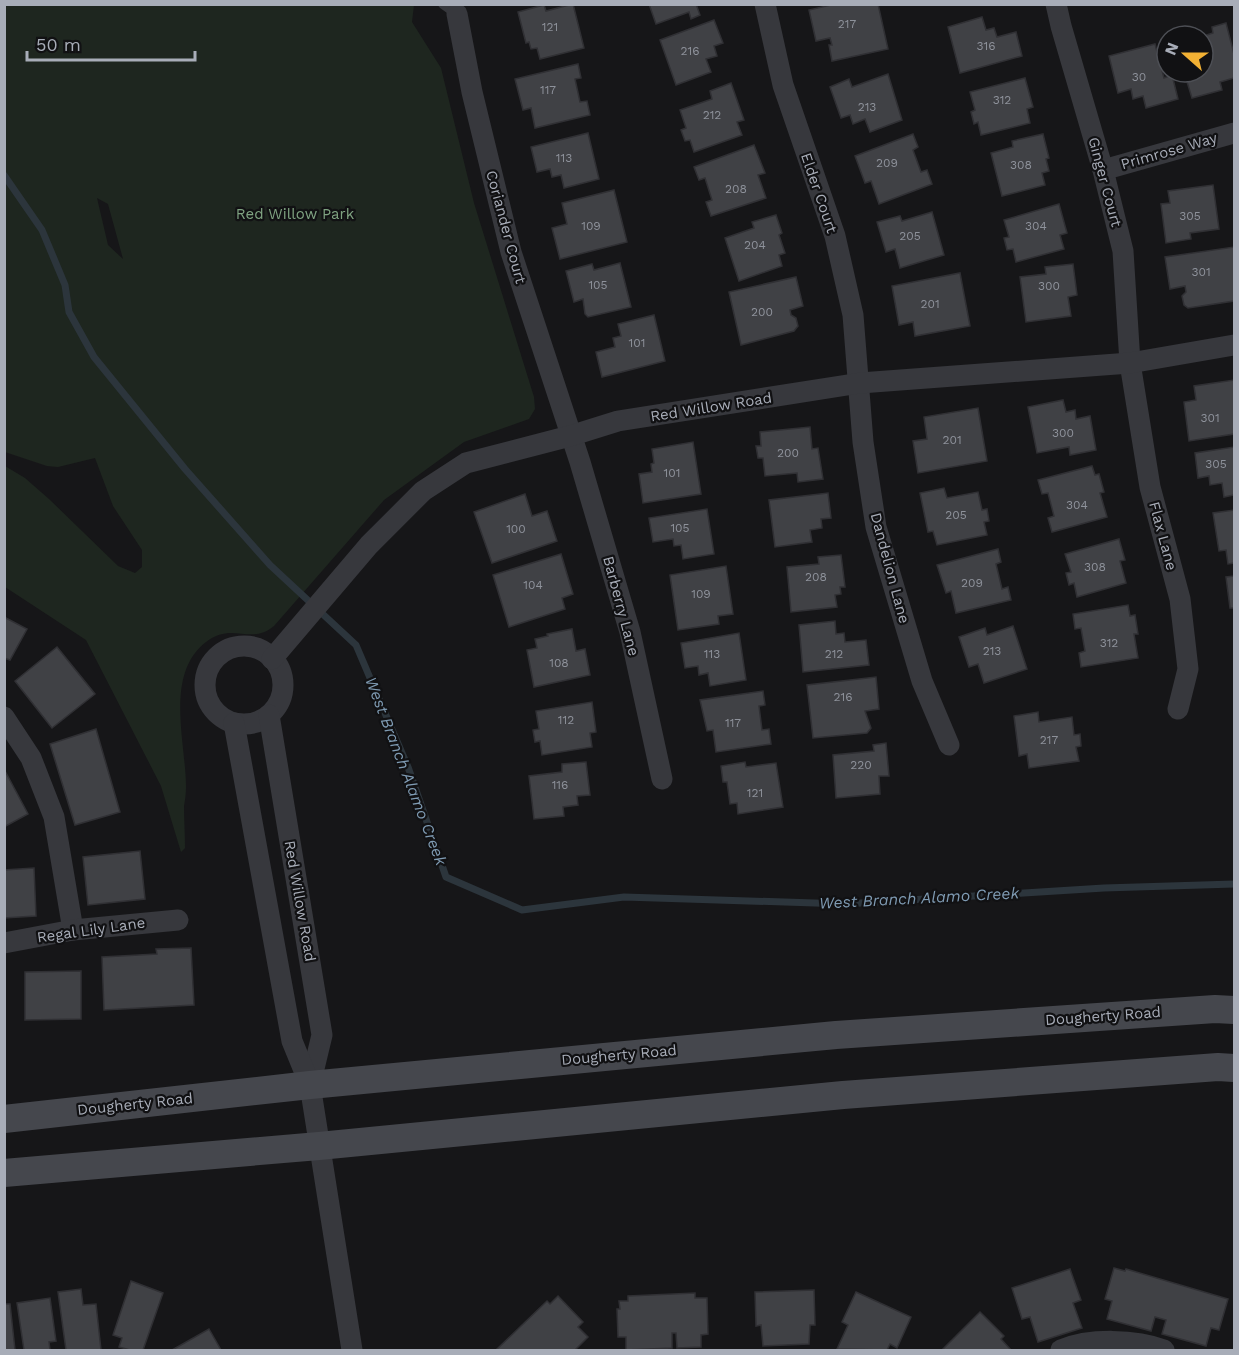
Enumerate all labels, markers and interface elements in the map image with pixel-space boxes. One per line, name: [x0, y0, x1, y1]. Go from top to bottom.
house number: 217: [838, 17, 856, 31]
house number: 121: [542, 20, 558, 34]
scale bar: [27, 24, 195, 62]
north arrow: [1155, 24, 1215, 84]
text: 50 m: [36, 34, 81, 55]
house number: 316: [977, 39, 995, 53]
text: N: [1160, 40, 1182, 58]
house number: 216: [681, 44, 699, 58]
house number: 30: [1132, 70, 1146, 84]
house number: 117: [540, 83, 556, 97]
house number: 312: [993, 93, 1011, 107]
house number: 213: [858, 100, 876, 114]
house number: 212: [703, 108, 721, 122]
street label: Primrose Way: [1119, 129, 1219, 173]
street label: Ginger Court: [1084, 135, 1126, 230]
house number: 113: [556, 151, 572, 165]
street label: Elder Court: [797, 151, 841, 236]
house number: 209: [876, 156, 898, 170]
house number: 308: [1010, 158, 1032, 172]
street label: Coriander Court: [482, 168, 530, 286]
house number: 208: [725, 182, 747, 196]
park label: Red Willow Park: [236, 205, 355, 223]
house number: 305: [1179, 209, 1201, 223]
house number: 109: [581, 219, 601, 233]
house number: 304: [1025, 219, 1047, 233]
house number: 205: [899, 229, 921, 243]
house number: 204: [744, 238, 766, 252]
house number: 301: [1191, 265, 1211, 279]
house number: 105: [588, 278, 608, 292]
house number: 300: [1038, 279, 1060, 293]
house number: 201: [920, 297, 940, 311]
house number: 200: [751, 305, 773, 319]
house number: 101: [629, 336, 645, 350]
street label: Red Willow Road: [649, 389, 773, 425]
house number: 301: [1200, 411, 1220, 425]
house number: 300: [1052, 426, 1074, 440]
house number: 201: [942, 433, 962, 447]
house number: 200: [777, 446, 799, 460]
house number: 305: [1205, 457, 1227, 471]
house number: 101: [664, 466, 680, 480]
house number: 304: [1066, 498, 1088, 512]
street label: Flax Lane: [1145, 500, 1181, 572]
house number: 205: [945, 508, 967, 522]
street label: Dandelion Lane: [867, 511, 913, 625]
house number: 105: [670, 521, 690, 535]
house number: 100: [506, 522, 526, 536]
street label: Barberry Lane: [599, 554, 643, 658]
house number: 308: [1084, 560, 1106, 574]
house number: 208: [805, 570, 827, 584]
house number: 209: [961, 576, 983, 590]
house number: 104: [523, 578, 543, 592]
house number: 109: [691, 587, 711, 601]
house number: 312: [1100, 636, 1118, 650]
house number: 213: [983, 644, 1001, 658]
house number: 113: [704, 647, 720, 661]
house number: 212: [825, 647, 843, 661]
house number: 108: [549, 656, 569, 670]
water label: West Branch Alamo Creek: [361, 674, 451, 869]
house number: 216: [834, 690, 852, 704]
house number: 112: [558, 713, 574, 727]
house number: 117: [725, 716, 741, 730]
house number: 217: [1040, 733, 1058, 747]
house number: 220: [850, 758, 872, 772]
house number: 116: [552, 778, 568, 792]
house number: 121: [747, 786, 763, 800]
street label: Red Willow Road: [280, 839, 320, 963]
water label: West Branch Alamo Creek: [818, 883, 1021, 913]
street label: Regal Lily Lane: [36, 913, 146, 947]
street label: Dougherty Road: [1044, 1003, 1162, 1029]
street label: Dougherty Road: [560, 1041, 678, 1069]
street label: Dougherty Road: [76, 1089, 194, 1119]

